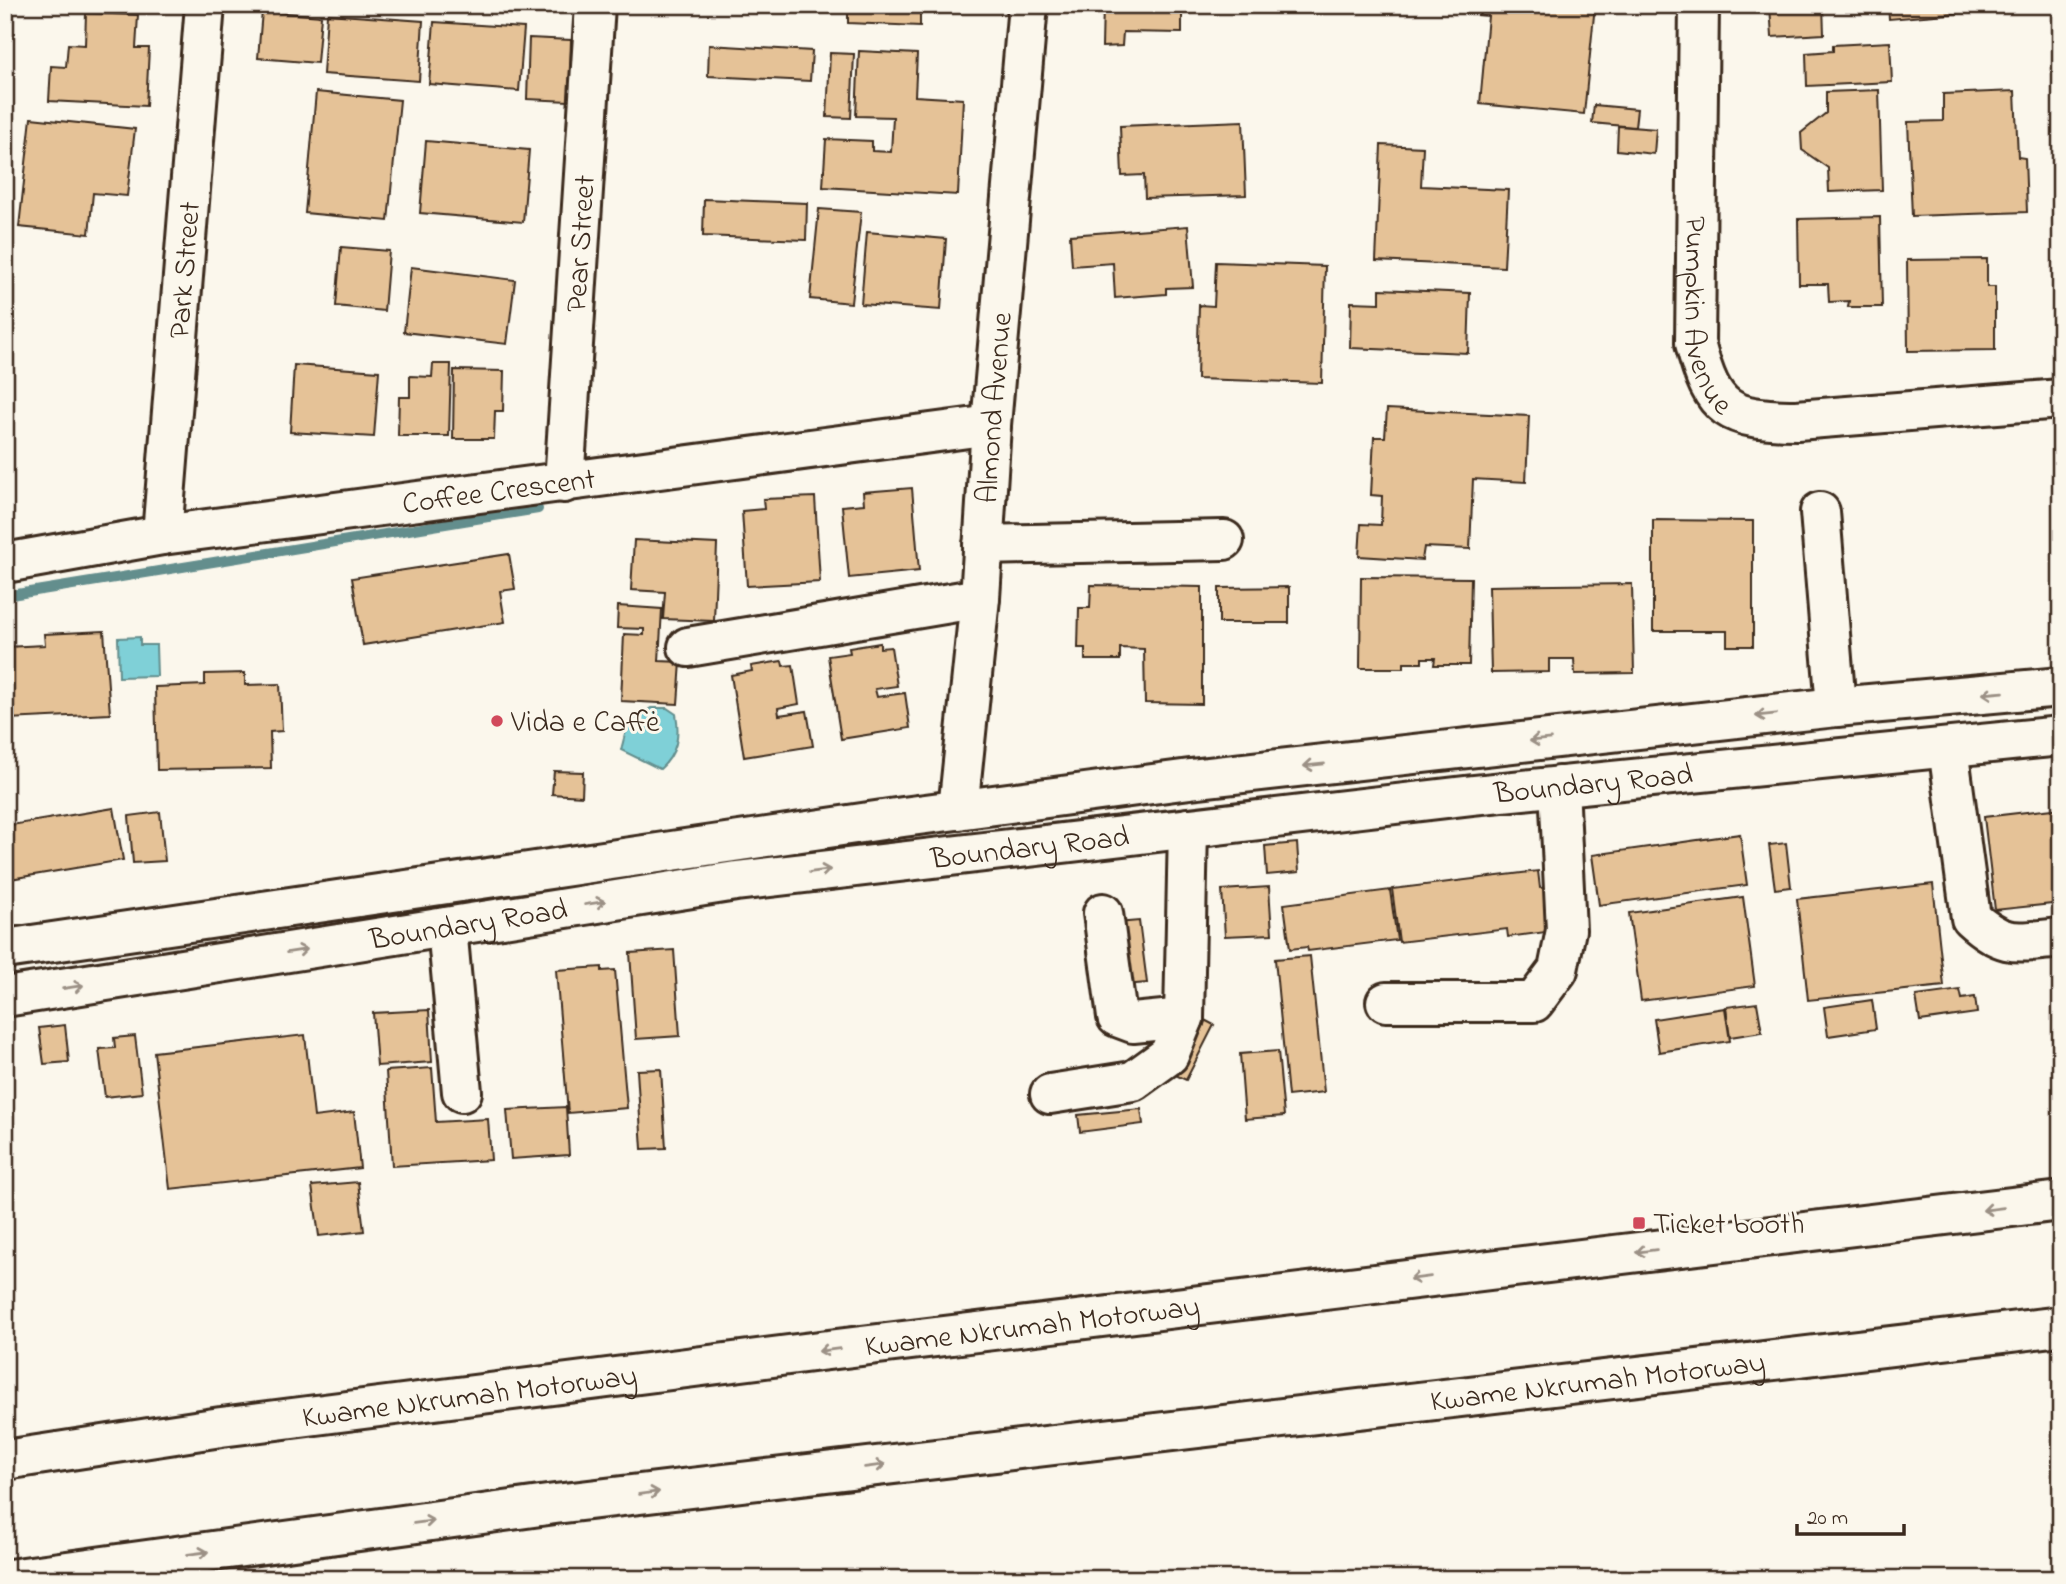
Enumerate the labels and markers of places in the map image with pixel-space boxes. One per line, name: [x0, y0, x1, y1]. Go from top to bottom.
place label: Vida e Caffė: [510, 702, 660, 746]
marker: Vida e Caffė: [489, 713, 505, 729]
place label: Ticket booth: [1653, 1204, 1804, 1248]
marker: Ticket booth: [1631, 1215, 1647, 1231]

